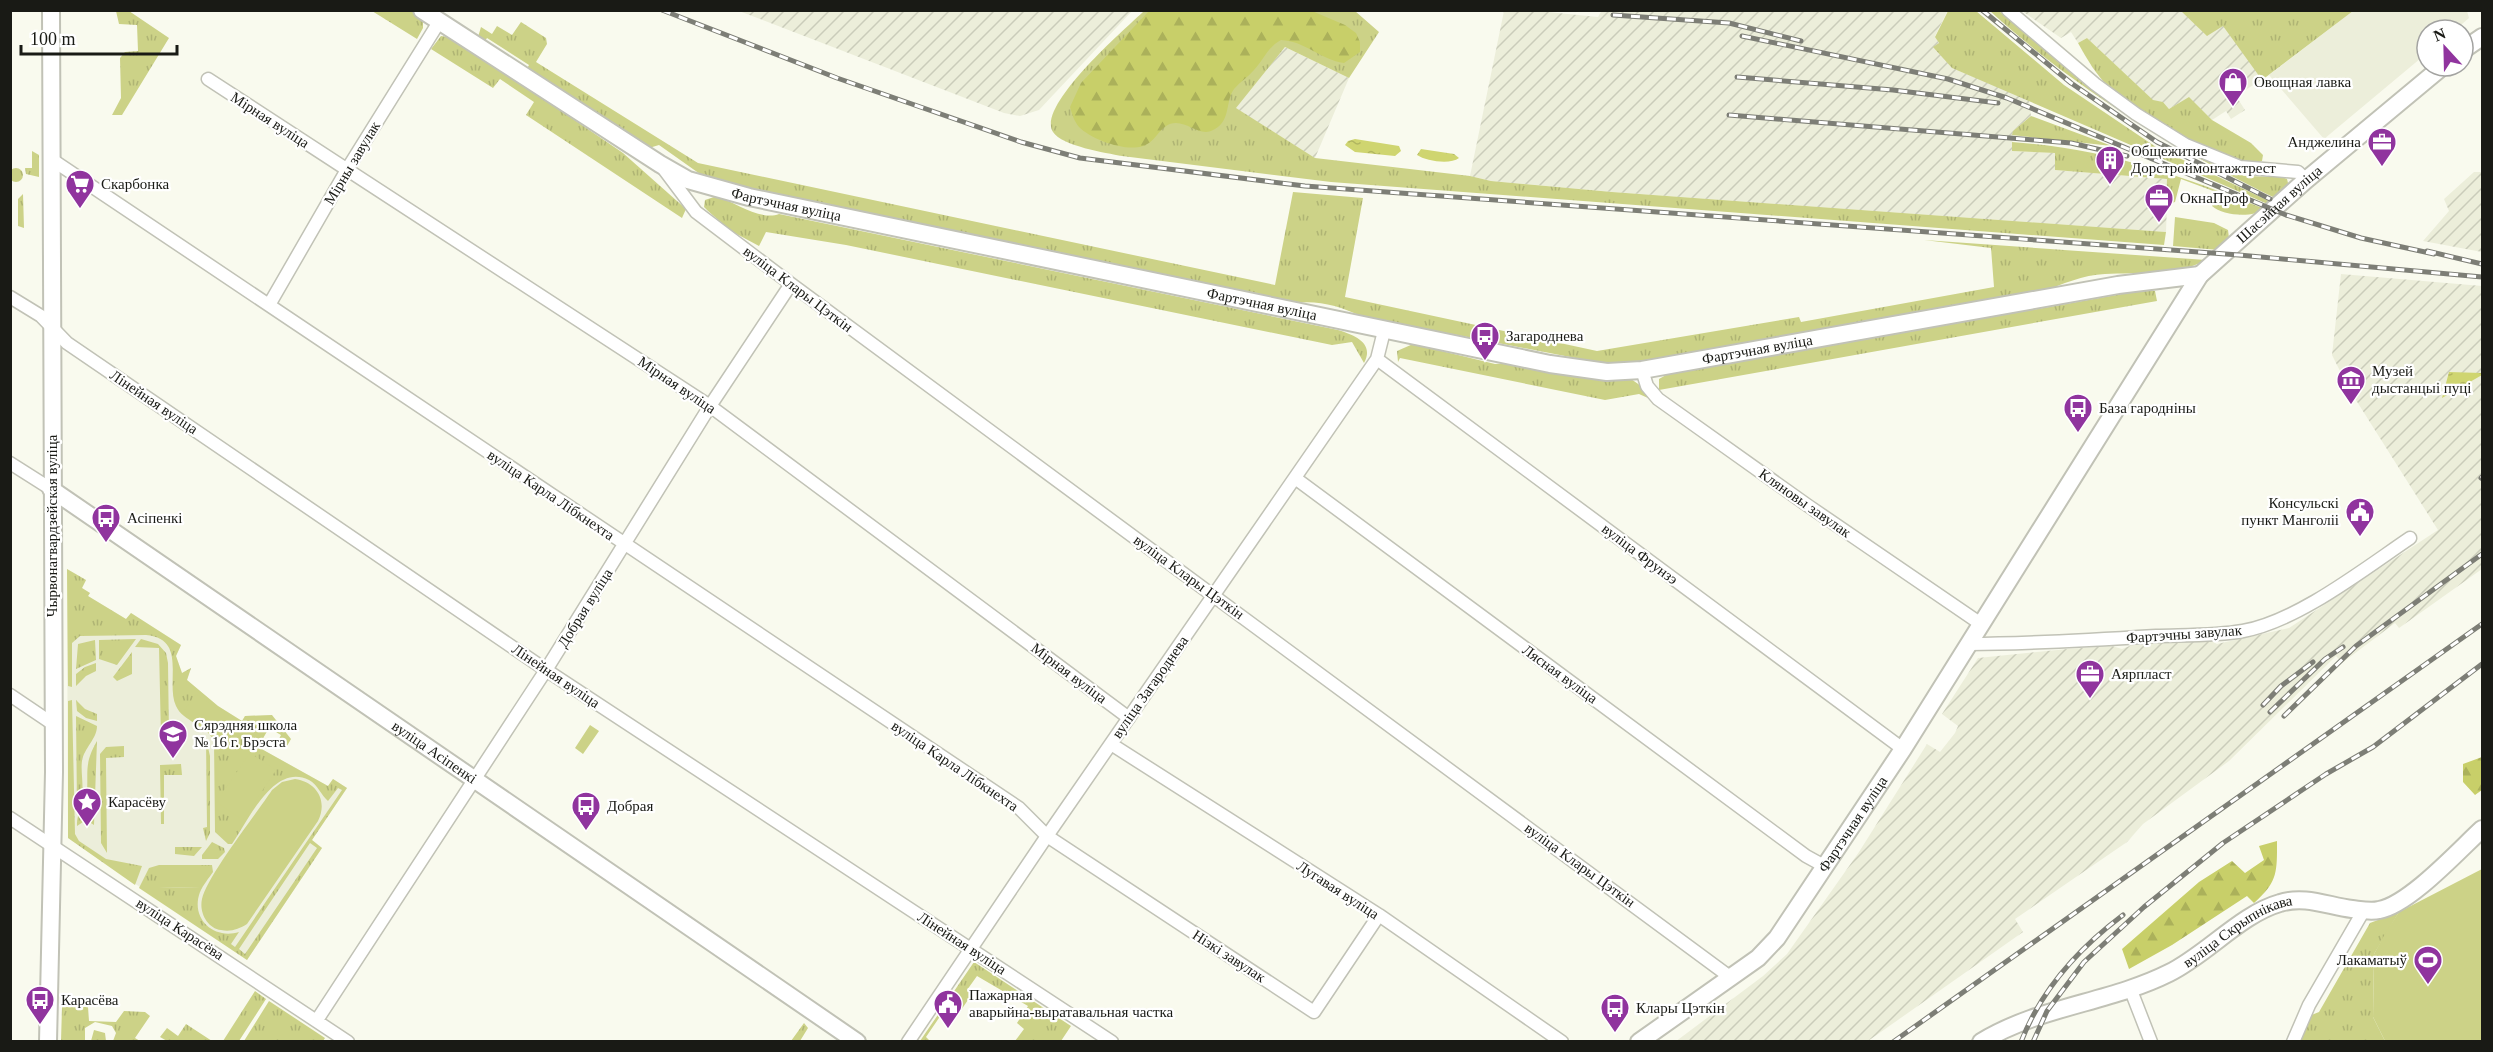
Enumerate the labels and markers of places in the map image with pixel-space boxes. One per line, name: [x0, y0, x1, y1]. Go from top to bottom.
shop icon: Овощная лавка: [2217, 66, 2249, 108]
place label: Овощная лавка: [2254, 74, 2351, 90]
office icon: Анджелина: [2366, 126, 2398, 168]
place label: Анджелина: [2287, 134, 2361, 150]
place label: Общежитие Дорстроймонтажтрест: [2131, 143, 2276, 176]
building icon: Общежитие Дорстроймонтажтрест: [2094, 144, 2126, 186]
supermarket icon: Скарбонка: [64, 168, 96, 210]
place label: Скарбонка: [101, 176, 169, 192]
office icon: ОкнаПроф: [2143, 182, 2175, 224]
place label: ОкнаПроф: [2180, 190, 2249, 206]
bus stop icon: Загароднева: [1469, 320, 1501, 362]
place label: Загароднева: [1506, 328, 1584, 344]
place label: Музей дыстанцыі пуці: [2372, 363, 2472, 396]
museum icon: Музей дыстанцыі пуці: [2335, 364, 2367, 406]
bus stop icon: База гародніны: [2062, 392, 2094, 434]
place label: База гародніны: [2099, 400, 2196, 416]
place label: Консульскі пункт Манголіі: [2241, 495, 2339, 528]
public building icon: Консульскі пункт Манголіі: [2344, 496, 2376, 538]
bus stop icon: Асіпенкі: [90, 502, 122, 544]
place label: Асіпенкі: [127, 510, 182, 526]
office icon: Аярпласт: [2074, 658, 2106, 700]
place label: Аярпласт: [2111, 666, 2172, 682]
place label: Сярэдняя школа № 16 г. Брэста: [194, 717, 298, 750]
school or university icon: Сярэдняя школа № 16 г. Брэста: [157, 718, 189, 760]
place icon: Карасёву: [71, 786, 103, 828]
bus stop icon: Добрая: [570, 790, 602, 832]
place label: Карасёву: [108, 794, 167, 810]
place label: Добрая: [607, 798, 654, 814]
sports icon: Лакаматыў: [2412, 944, 2444, 986]
place label: Лакаматыў: [2337, 952, 2407, 968]
bus stop icon: Карасёва: [24, 984, 56, 1026]
place label: Пажарная аварыйна-выратавальная частка: [969, 987, 1174, 1020]
public building icon: Пажарная аварыйна-выратавальная частка: [932, 988, 964, 1030]
place label: Карасёва: [61, 992, 119, 1008]
bus stop icon: Клары Цэткін: [1599, 992, 1631, 1034]
place label: Клары Цэткін: [1636, 1000, 1725, 1016]

